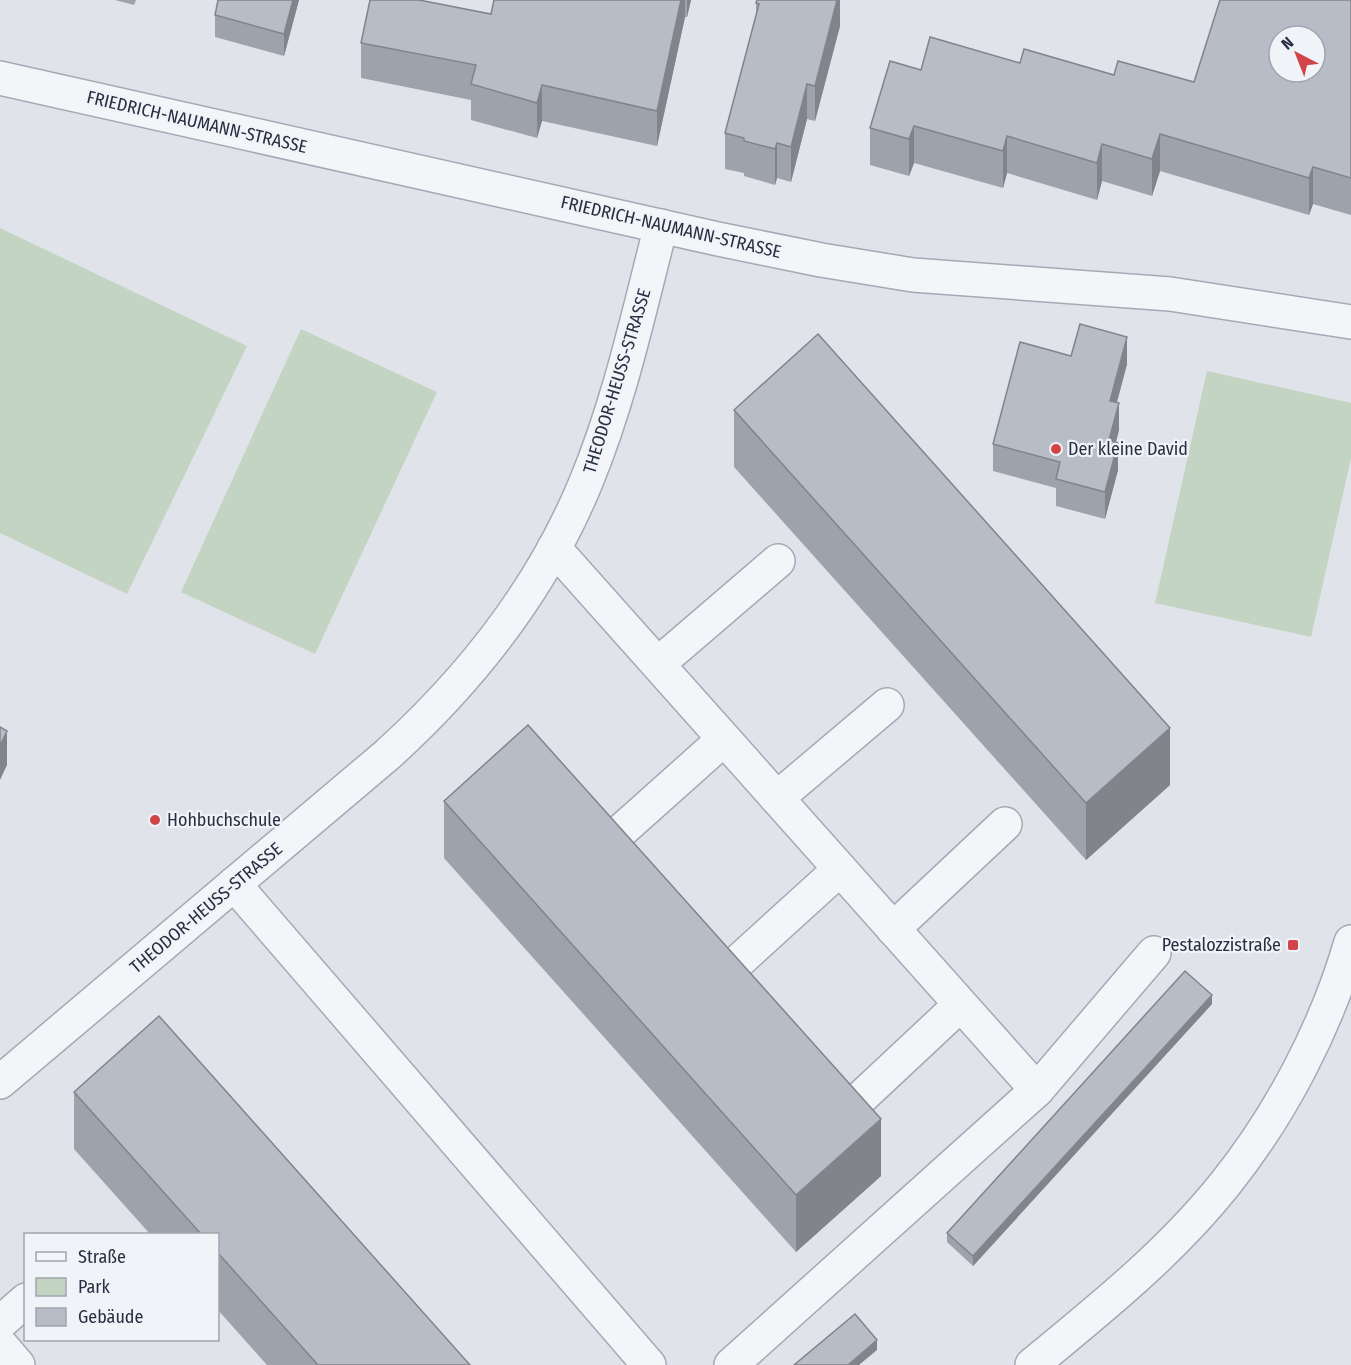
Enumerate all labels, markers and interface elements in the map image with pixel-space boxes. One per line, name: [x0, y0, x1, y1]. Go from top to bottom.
north arrow: [1267, 24, 1327, 84]
text: N: [1277, 33, 1297, 53]
street label: FRIEDRICH-NAUMANN-STRASSE: [85, 86, 309, 158]
street label: FRIEDRICH-NAUMANN-STRASSE: [559, 191, 783, 263]
street label: THEODOR-HEUSS-STRASSE: [578, 286, 656, 476]
place label: Der kleine David: [1068, 438, 1188, 460]
marker: Der kleine David: [1049, 442, 1063, 456]
place label: Hohbuchschule: [167, 809, 281, 831]
marker: Hohbuchschule: [148, 813, 162, 827]
street label: THEODOR-HEUSS-STRASSE: [125, 838, 287, 978]
place label: Pestalozzistraße: [1162, 934, 1281, 956]
marker: Pestalozzistraße: [1286, 938, 1300, 952]
legend: [24, 1233, 219, 1341]
text: Straße: [78, 1246, 126, 1268]
text: Park: [78, 1276, 111, 1298]
text: Gebäude: [78, 1306, 144, 1328]

